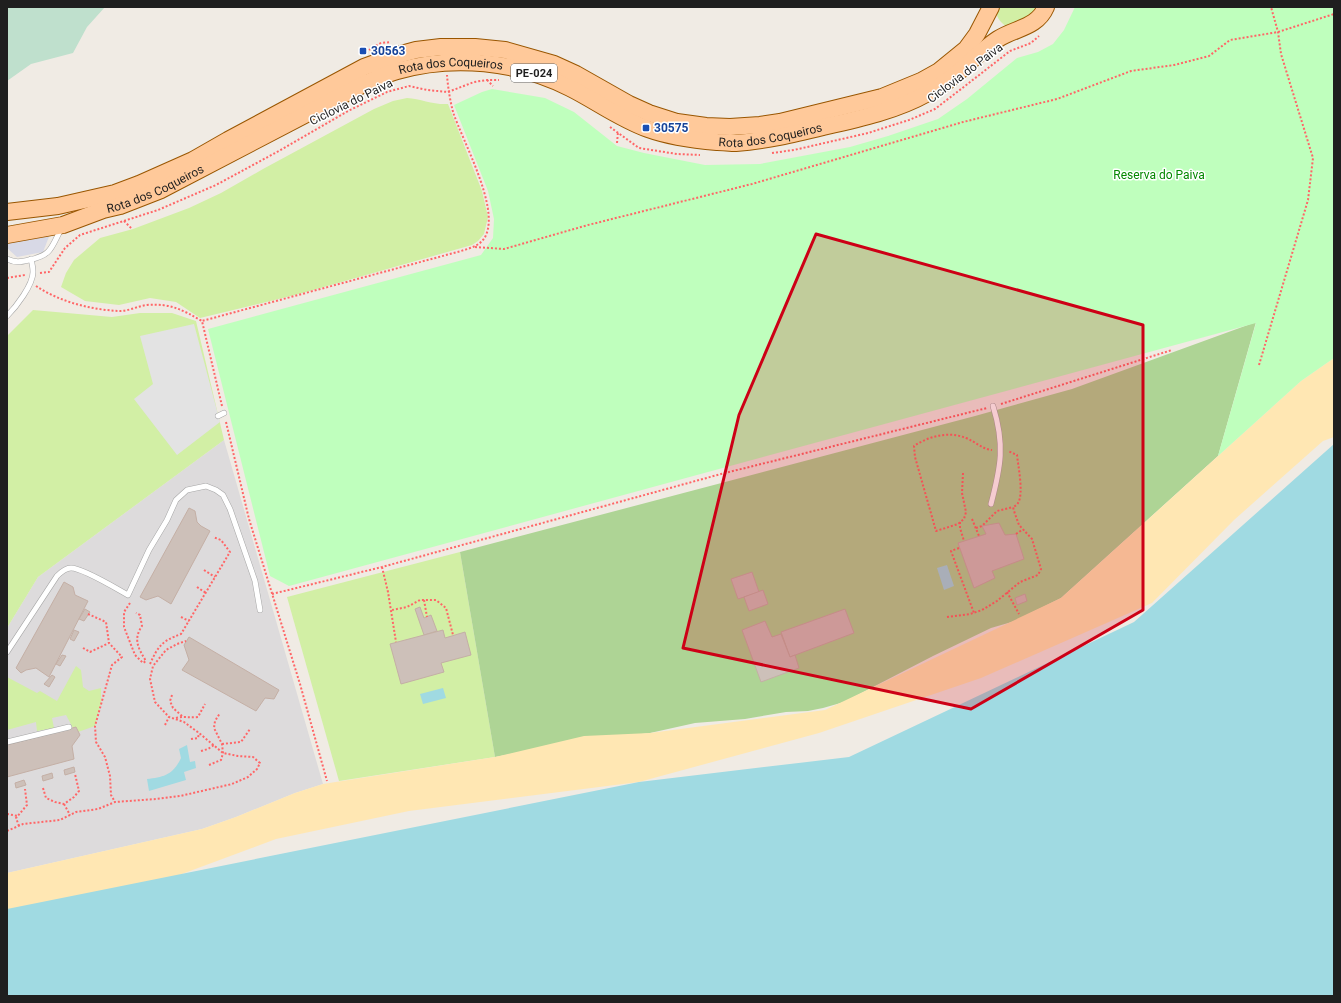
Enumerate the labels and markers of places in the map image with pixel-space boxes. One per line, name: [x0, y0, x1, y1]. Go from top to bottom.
place label: 30563: [371, 44, 406, 58]
marker: 30563: [358, 46, 368, 56]
place label: 30575: [654, 121, 689, 135]
marker: 30575: [641, 123, 651, 133]

